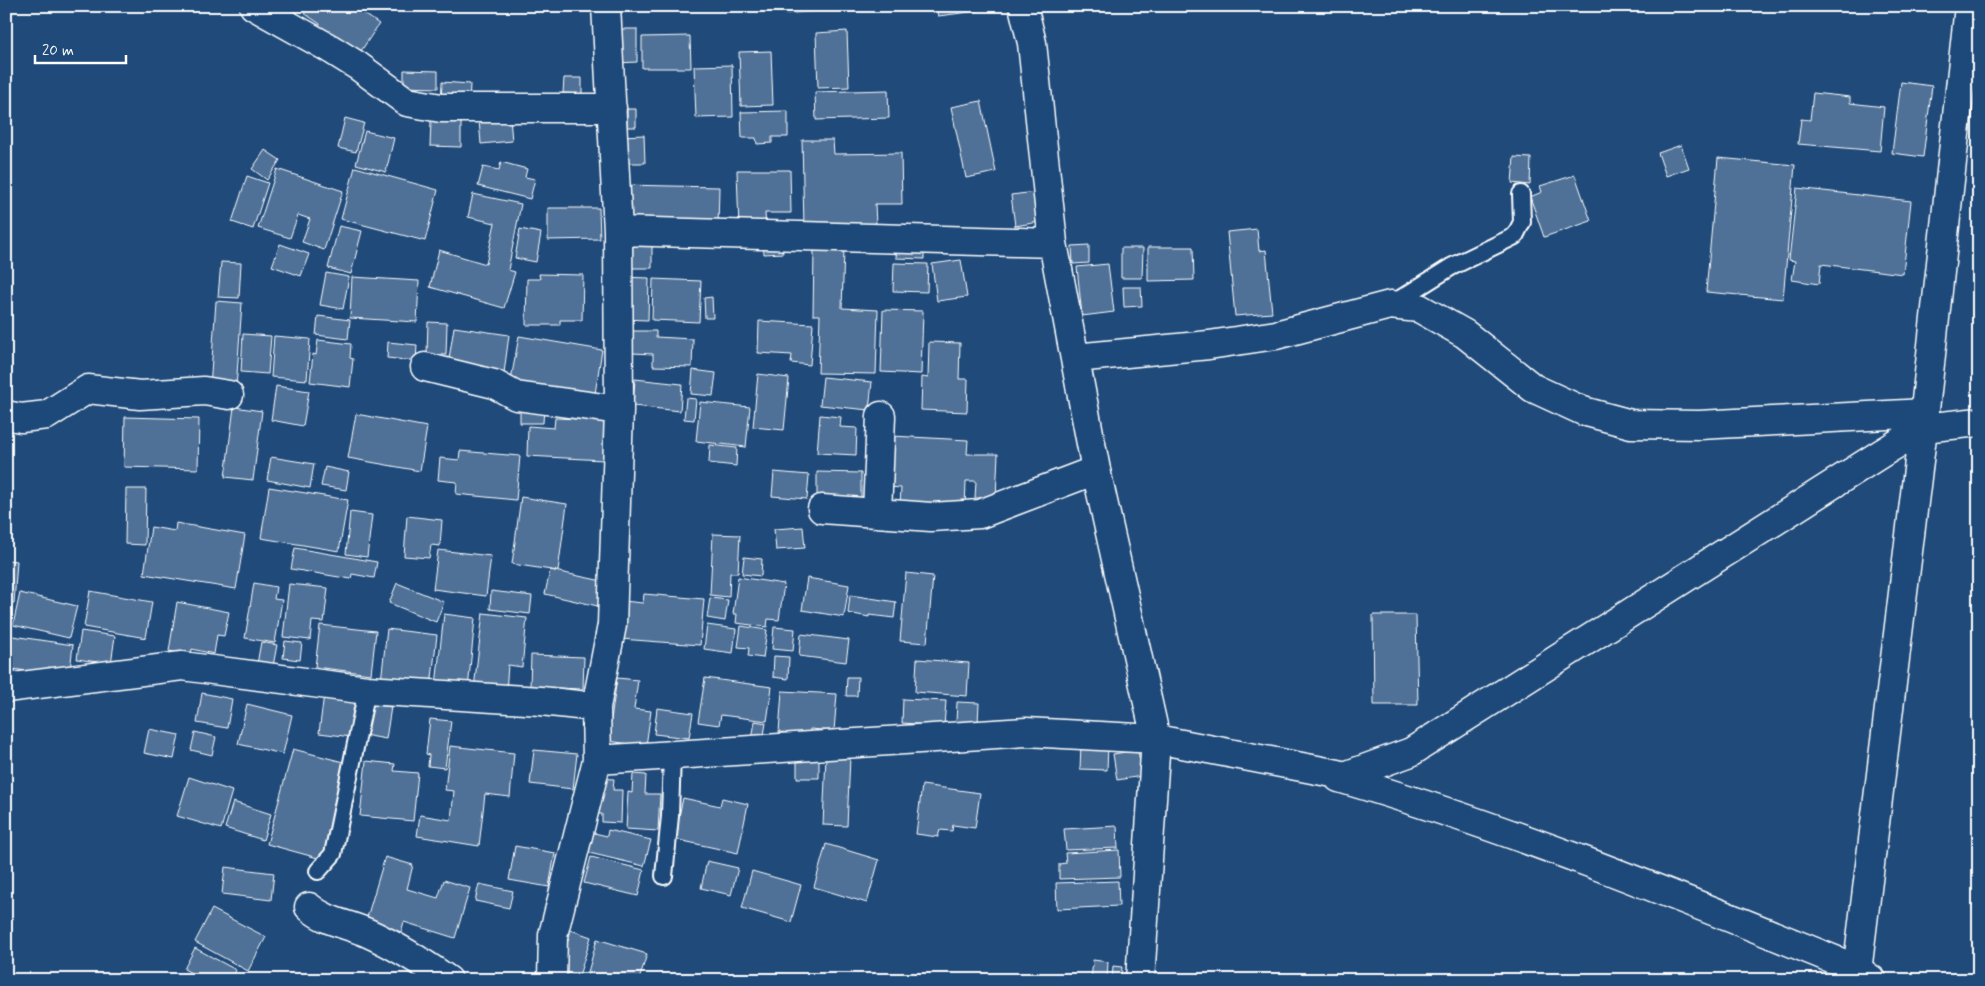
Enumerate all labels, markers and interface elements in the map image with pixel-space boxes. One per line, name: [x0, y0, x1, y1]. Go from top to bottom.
scale bar: [35, 32, 126, 64]
text: 20 m: [42, 41, 74, 61]

